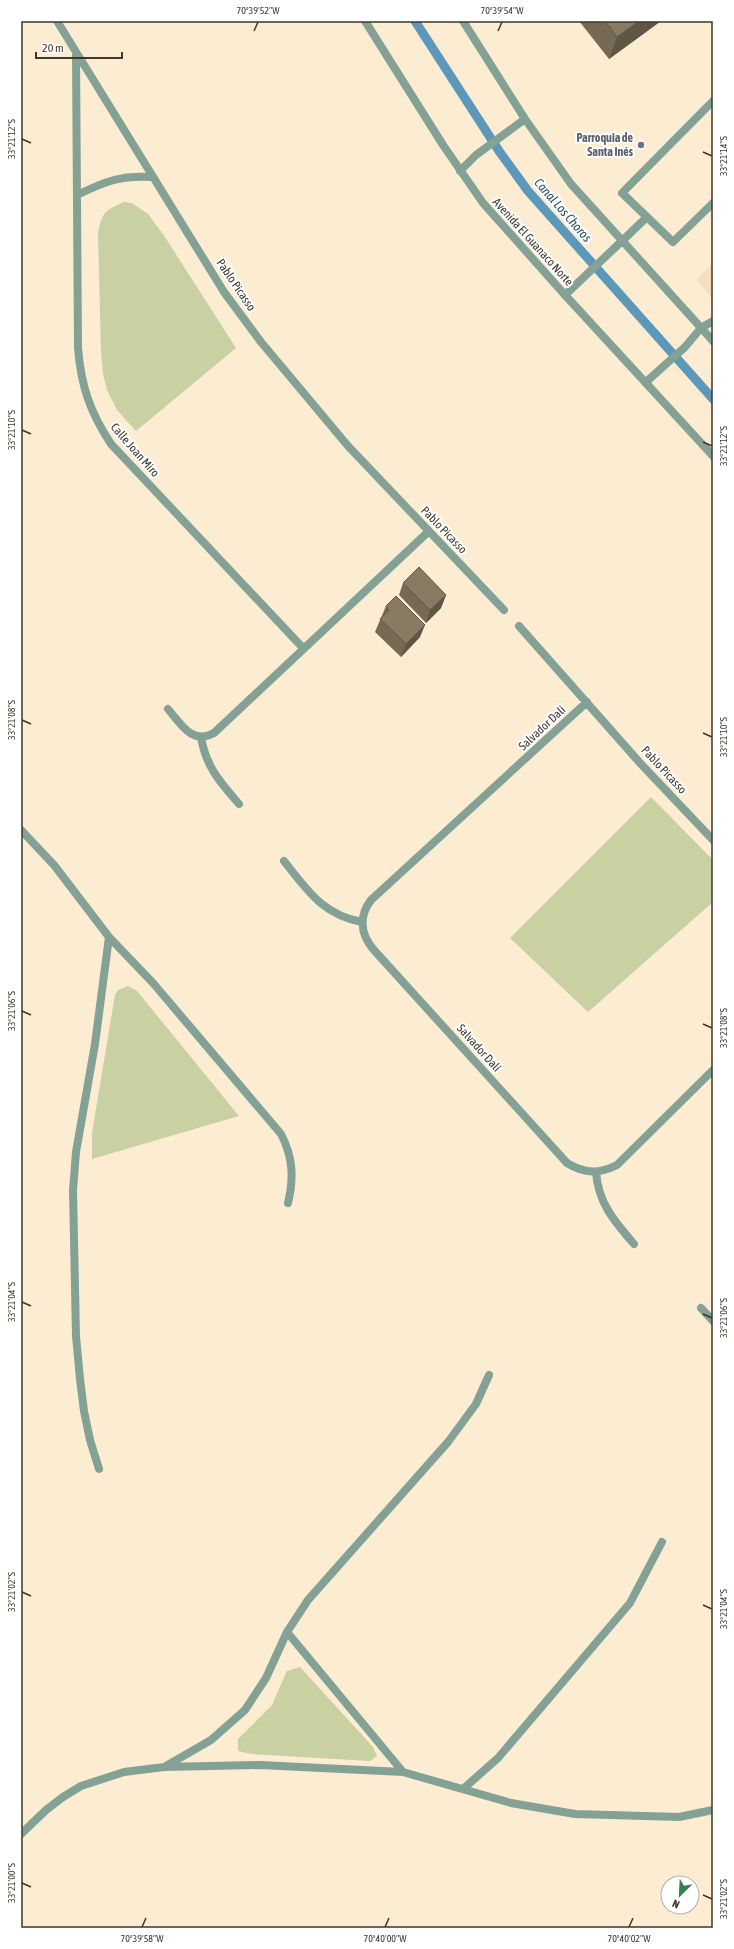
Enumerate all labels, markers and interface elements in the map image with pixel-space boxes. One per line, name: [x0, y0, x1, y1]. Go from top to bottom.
text: 70°39'52"W: [236, 5, 280, 16]
text: 70°39'54"W: [480, 5, 524, 16]
scale bar: [36, 34, 122, 60]
text: 20 m: [42, 41, 64, 55]
text: 33°21'12"S: [6, 119, 17, 159]
place label: Parroquia de Santa Inés: [576, 131, 634, 159]
text: 33°21'14"S: [718, 136, 729, 176]
marker: Parroquia de Santa Inés: [636, 140, 646, 150]
water label: Canal Los Choros: [531, 175, 595, 245]
street label: Avenida El Guanaco Norte: [490, 195, 576, 289]
street label: Pablo Picasso: [213, 256, 259, 314]
text: 33°21'10"S: [6, 410, 17, 450]
street label: Calle Joan Miro: [108, 420, 162, 480]
text: 33°21'12"S: [718, 426, 729, 466]
street label: Pablo Picasso: [418, 504, 470, 557]
text: 33°21'08"S: [6, 700, 17, 740]
street label: Salvador Dalí: [516, 703, 568, 753]
text: 33°21'10"S: [718, 717, 729, 757]
street label: Pablo Picasso: [638, 743, 690, 797]
text: 33°21'06"S: [6, 991, 17, 1031]
text: 33°21'08"S: [718, 1008, 729, 1048]
street label: Salvador Dalí: [454, 1021, 504, 1075]
text: 33°21'04"S: [6, 1282, 17, 1322]
text: 33°21'06"S: [718, 1298, 729, 1338]
text: 33°21'02"S: [6, 1572, 17, 1612]
text: 33°21'04"S: [718, 1589, 729, 1629]
text: 33°21'00"S: [6, 1863, 17, 1903]
north arrow: [660, 1875, 700, 1915]
text: 33°21'02"S: [718, 1879, 729, 1919]
text: N: [671, 1897, 681, 1911]
text: 70°39'58"W: [120, 1933, 164, 1944]
text: 70°40'00"W: [363, 1933, 407, 1944]
text: 70°40'02"W: [607, 1933, 651, 1944]

